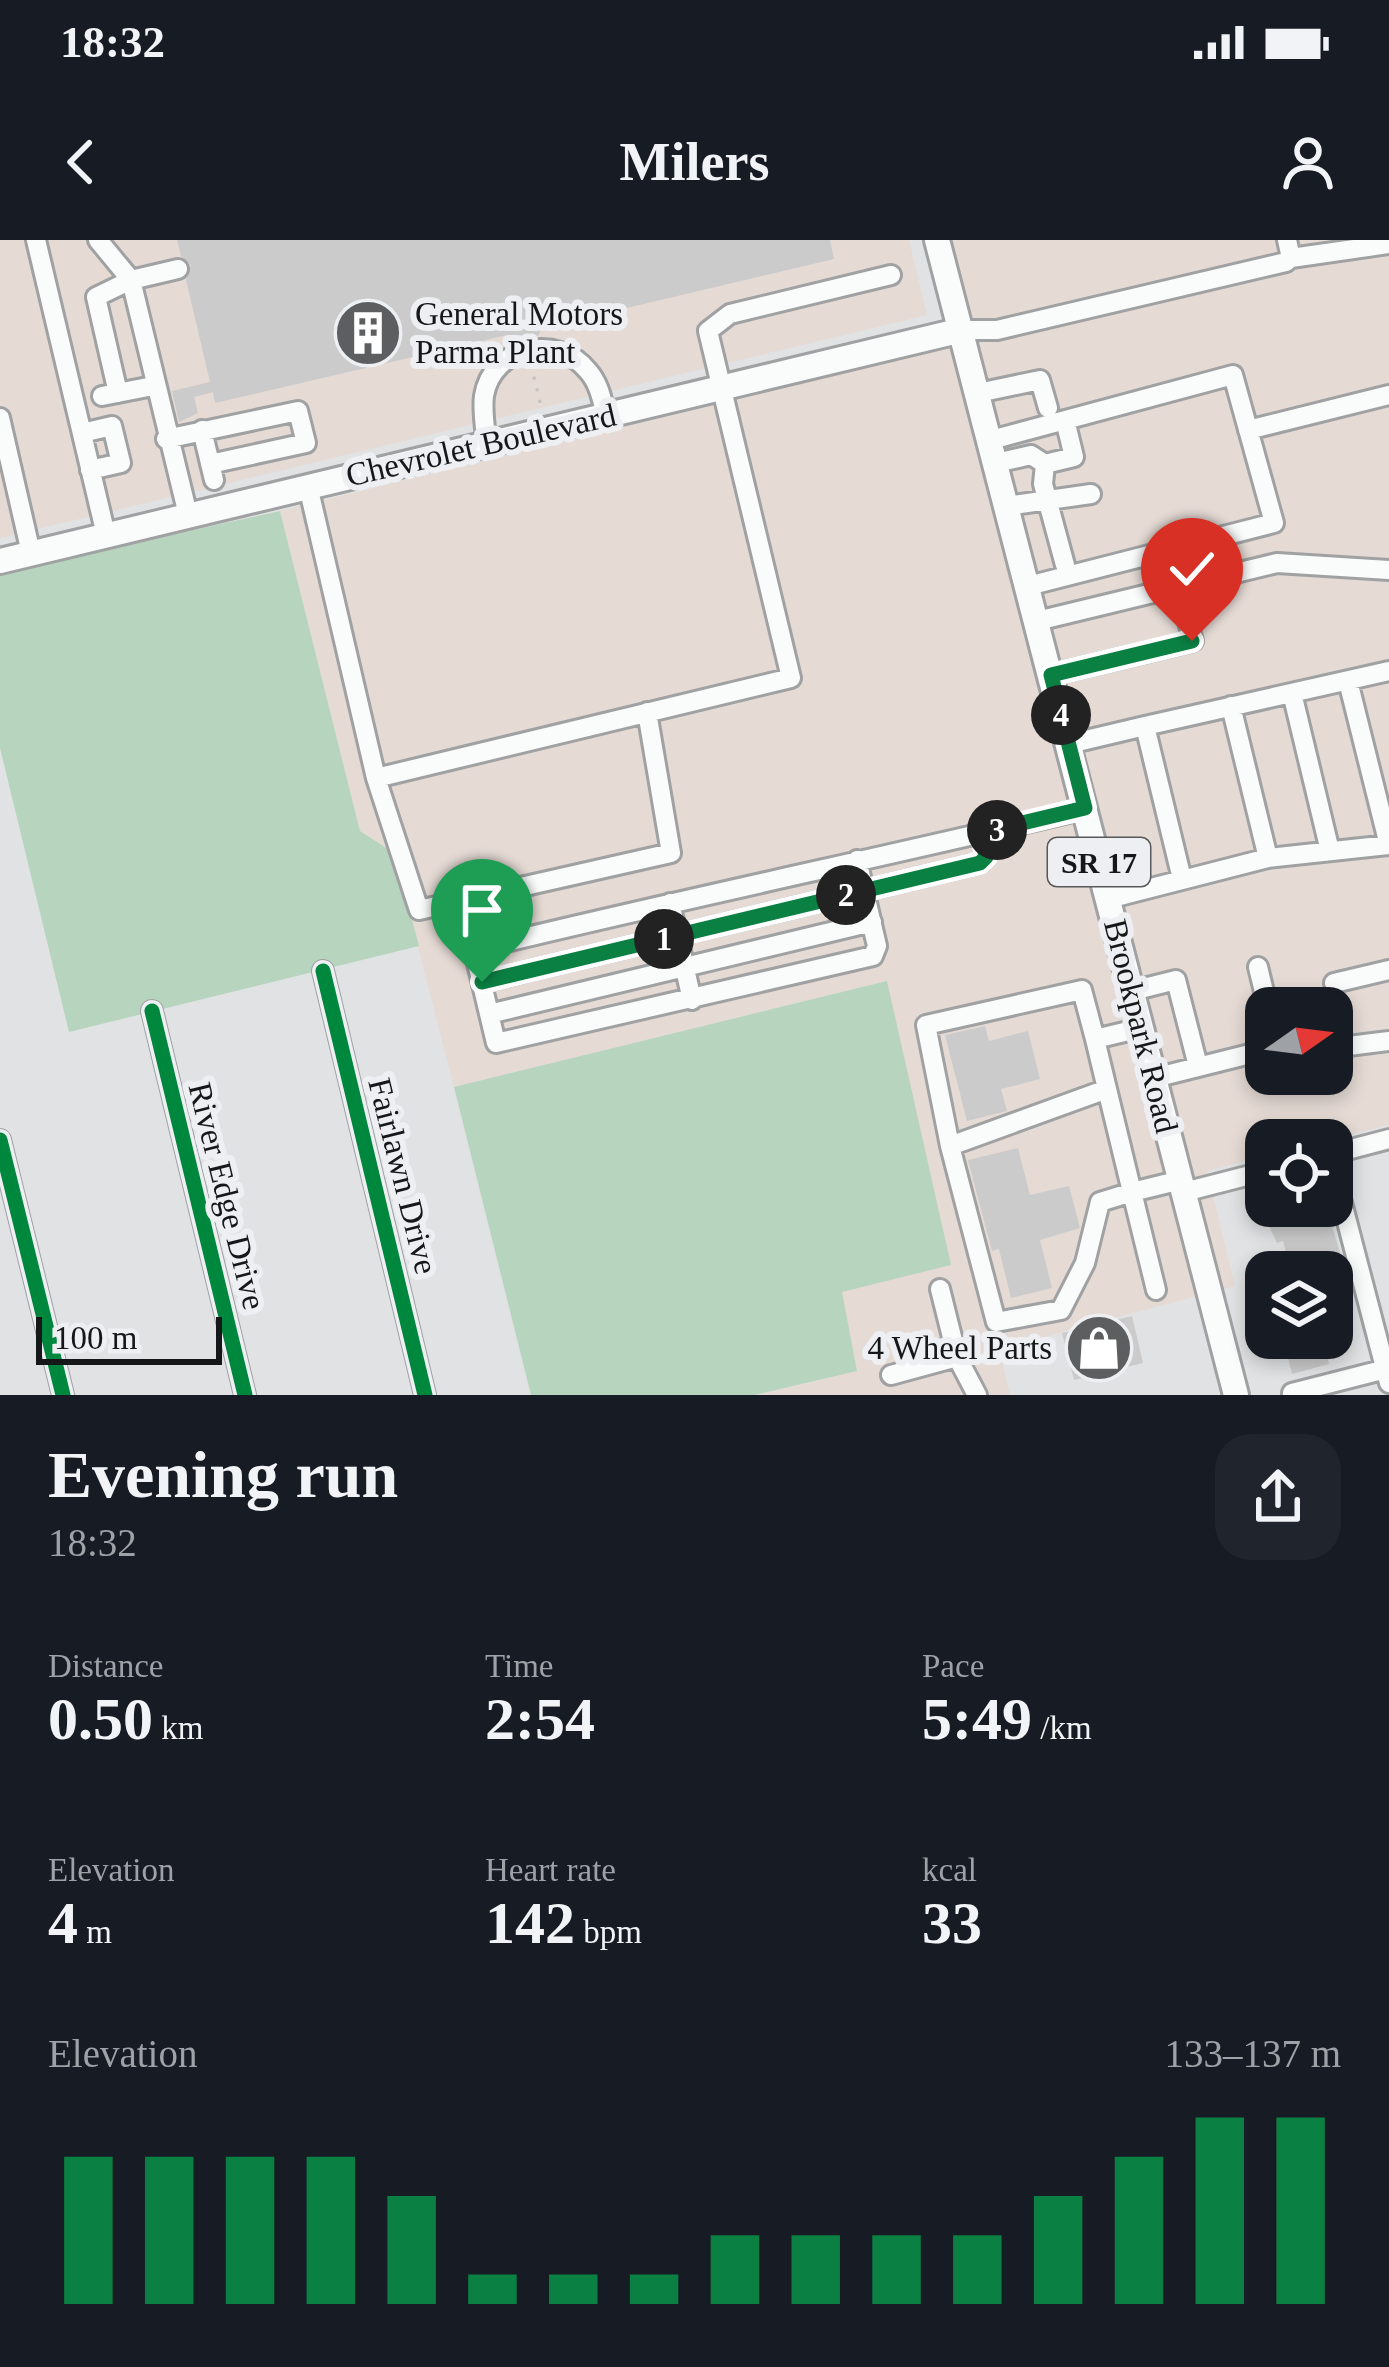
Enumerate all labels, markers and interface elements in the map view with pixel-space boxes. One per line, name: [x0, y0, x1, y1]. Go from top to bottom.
text: 18:32: [60, 17, 165, 67]
icon: back: [48, 129, 114, 195]
icon: person: [1275, 129, 1341, 195]
text: Milers: [620, 132, 769, 192]
place label: General Motors Parma Plant: [415, 296, 623, 370]
building icon: General Motors Parma Plant: [333, 298, 403, 368]
street label: Chevrolet Boulevard: [343, 396, 620, 494]
pin: [1141, 518, 1243, 641]
icon: check: [1159, 536, 1225, 602]
pin: 4: [1031, 685, 1091, 745]
text: 4: [1053, 697, 1069, 733]
pin: 3: [967, 800, 1027, 860]
text: 3: [989, 812, 1005, 848]
road number: SR 17: [1048, 838, 1150, 886]
pin: [431, 859, 533, 982]
pin: 2: [816, 865, 876, 925]
icon: arrive: [449, 877, 515, 943]
text: 2: [838, 877, 854, 913]
pin: 1: [634, 909, 694, 969]
street label: Brookpark Road: [1097, 915, 1185, 1137]
text: 1: [656, 921, 672, 957]
north arrow: [1245, 987, 1353, 1095]
map controls: [1245, 987, 1353, 1359]
street label: Fairlawn Drive: [361, 1074, 445, 1278]
street label: River Edge Drive: [181, 1079, 273, 1313]
button: locate: [1245, 1119, 1353, 1227]
button: layers: [1245, 1251, 1353, 1359]
scale bar: [36, 1311, 222, 1364]
shop icon: 4 Wheel Parts: [1064, 1313, 1134, 1383]
text: 100 m: [54, 1320, 137, 1356]
place label: 4 Wheel Parts: [867, 1330, 1052, 1366]
button: share: [1215, 1434, 1341, 1560]
text: Evening run: [48, 1438, 398, 1511]
text: 18:32: [48, 1521, 137, 1564]
text: Distance: [48, 1648, 163, 1684]
text: Time: [485, 1648, 553, 1684]
text: Pace: [922, 1648, 984, 1684]
text: 0.50: [48, 1686, 153, 1752]
text: 2:54: [485, 1686, 595, 1752]
text: 5:49: [922, 1686, 1032, 1752]
text: km: [153, 1710, 203, 1746]
text: /km: [1032, 1710, 1092, 1746]
text: Elevation: [48, 1852, 174, 1888]
text: Heart rate: [485, 1852, 616, 1888]
text: kcal: [922, 1852, 977, 1888]
text: 4: [48, 1890, 78, 1956]
text: 142: [485, 1890, 575, 1956]
text: 33: [922, 1890, 982, 1956]
text: m: [78, 1914, 112, 1950]
text: bpm: [575, 1914, 642, 1950]
text: Elevation: [48, 2032, 197, 2075]
text: 133–137 m: [1164, 2032, 1341, 2075]

